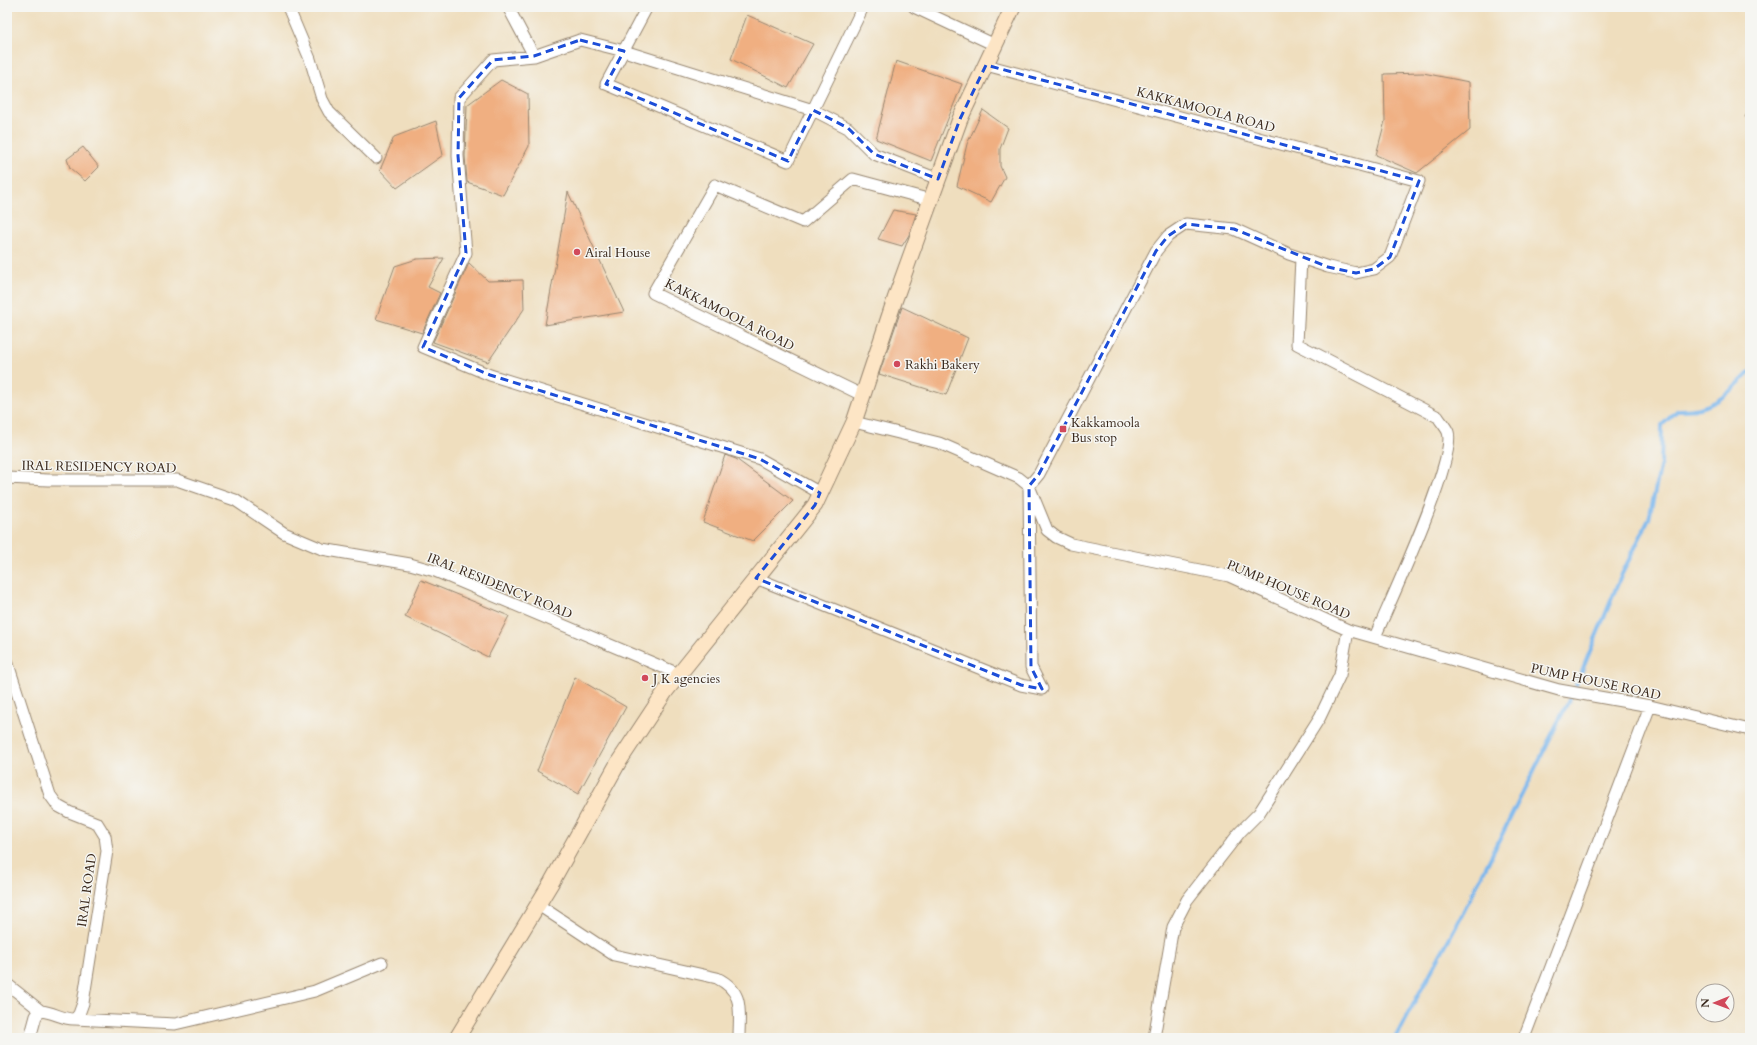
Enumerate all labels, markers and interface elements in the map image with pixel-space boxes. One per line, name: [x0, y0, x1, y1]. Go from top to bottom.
street label: KAKKAMOOLA ROAD: [1134, 83, 1277, 137]
place label: Airal House: [585, 244, 650, 262]
marker: Airal House: [572, 247, 582, 257]
street label: KAKKAMOOLA ROAD: [662, 274, 797, 355]
place label: Rakhi Bakery: [905, 356, 980, 374]
marker: Rakhi Bakery: [892, 359, 902, 369]
place label: Kakkamoola Bus stop: [1071, 414, 1140, 447]
marker: Kakkamoola Bus stop: [1058, 424, 1068, 434]
street label: IRAL RESIDENCY ROAD: [21, 457, 177, 477]
street label: IRAL RESIDENCY ROAD: [424, 549, 575, 623]
street label: PUMP HOUSE ROAD: [1224, 556, 1353, 624]
street label: PUMP HOUSE ROAD: [1529, 659, 1662, 705]
place label: J K agencies: [651, 670, 720, 688]
marker: J K agencies: [640, 673, 650, 683]
street label: IRAL ROAD: [73, 852, 101, 928]
north arrow: [1695, 983, 1735, 1023]
text: N: [1698, 998, 1713, 1008]

